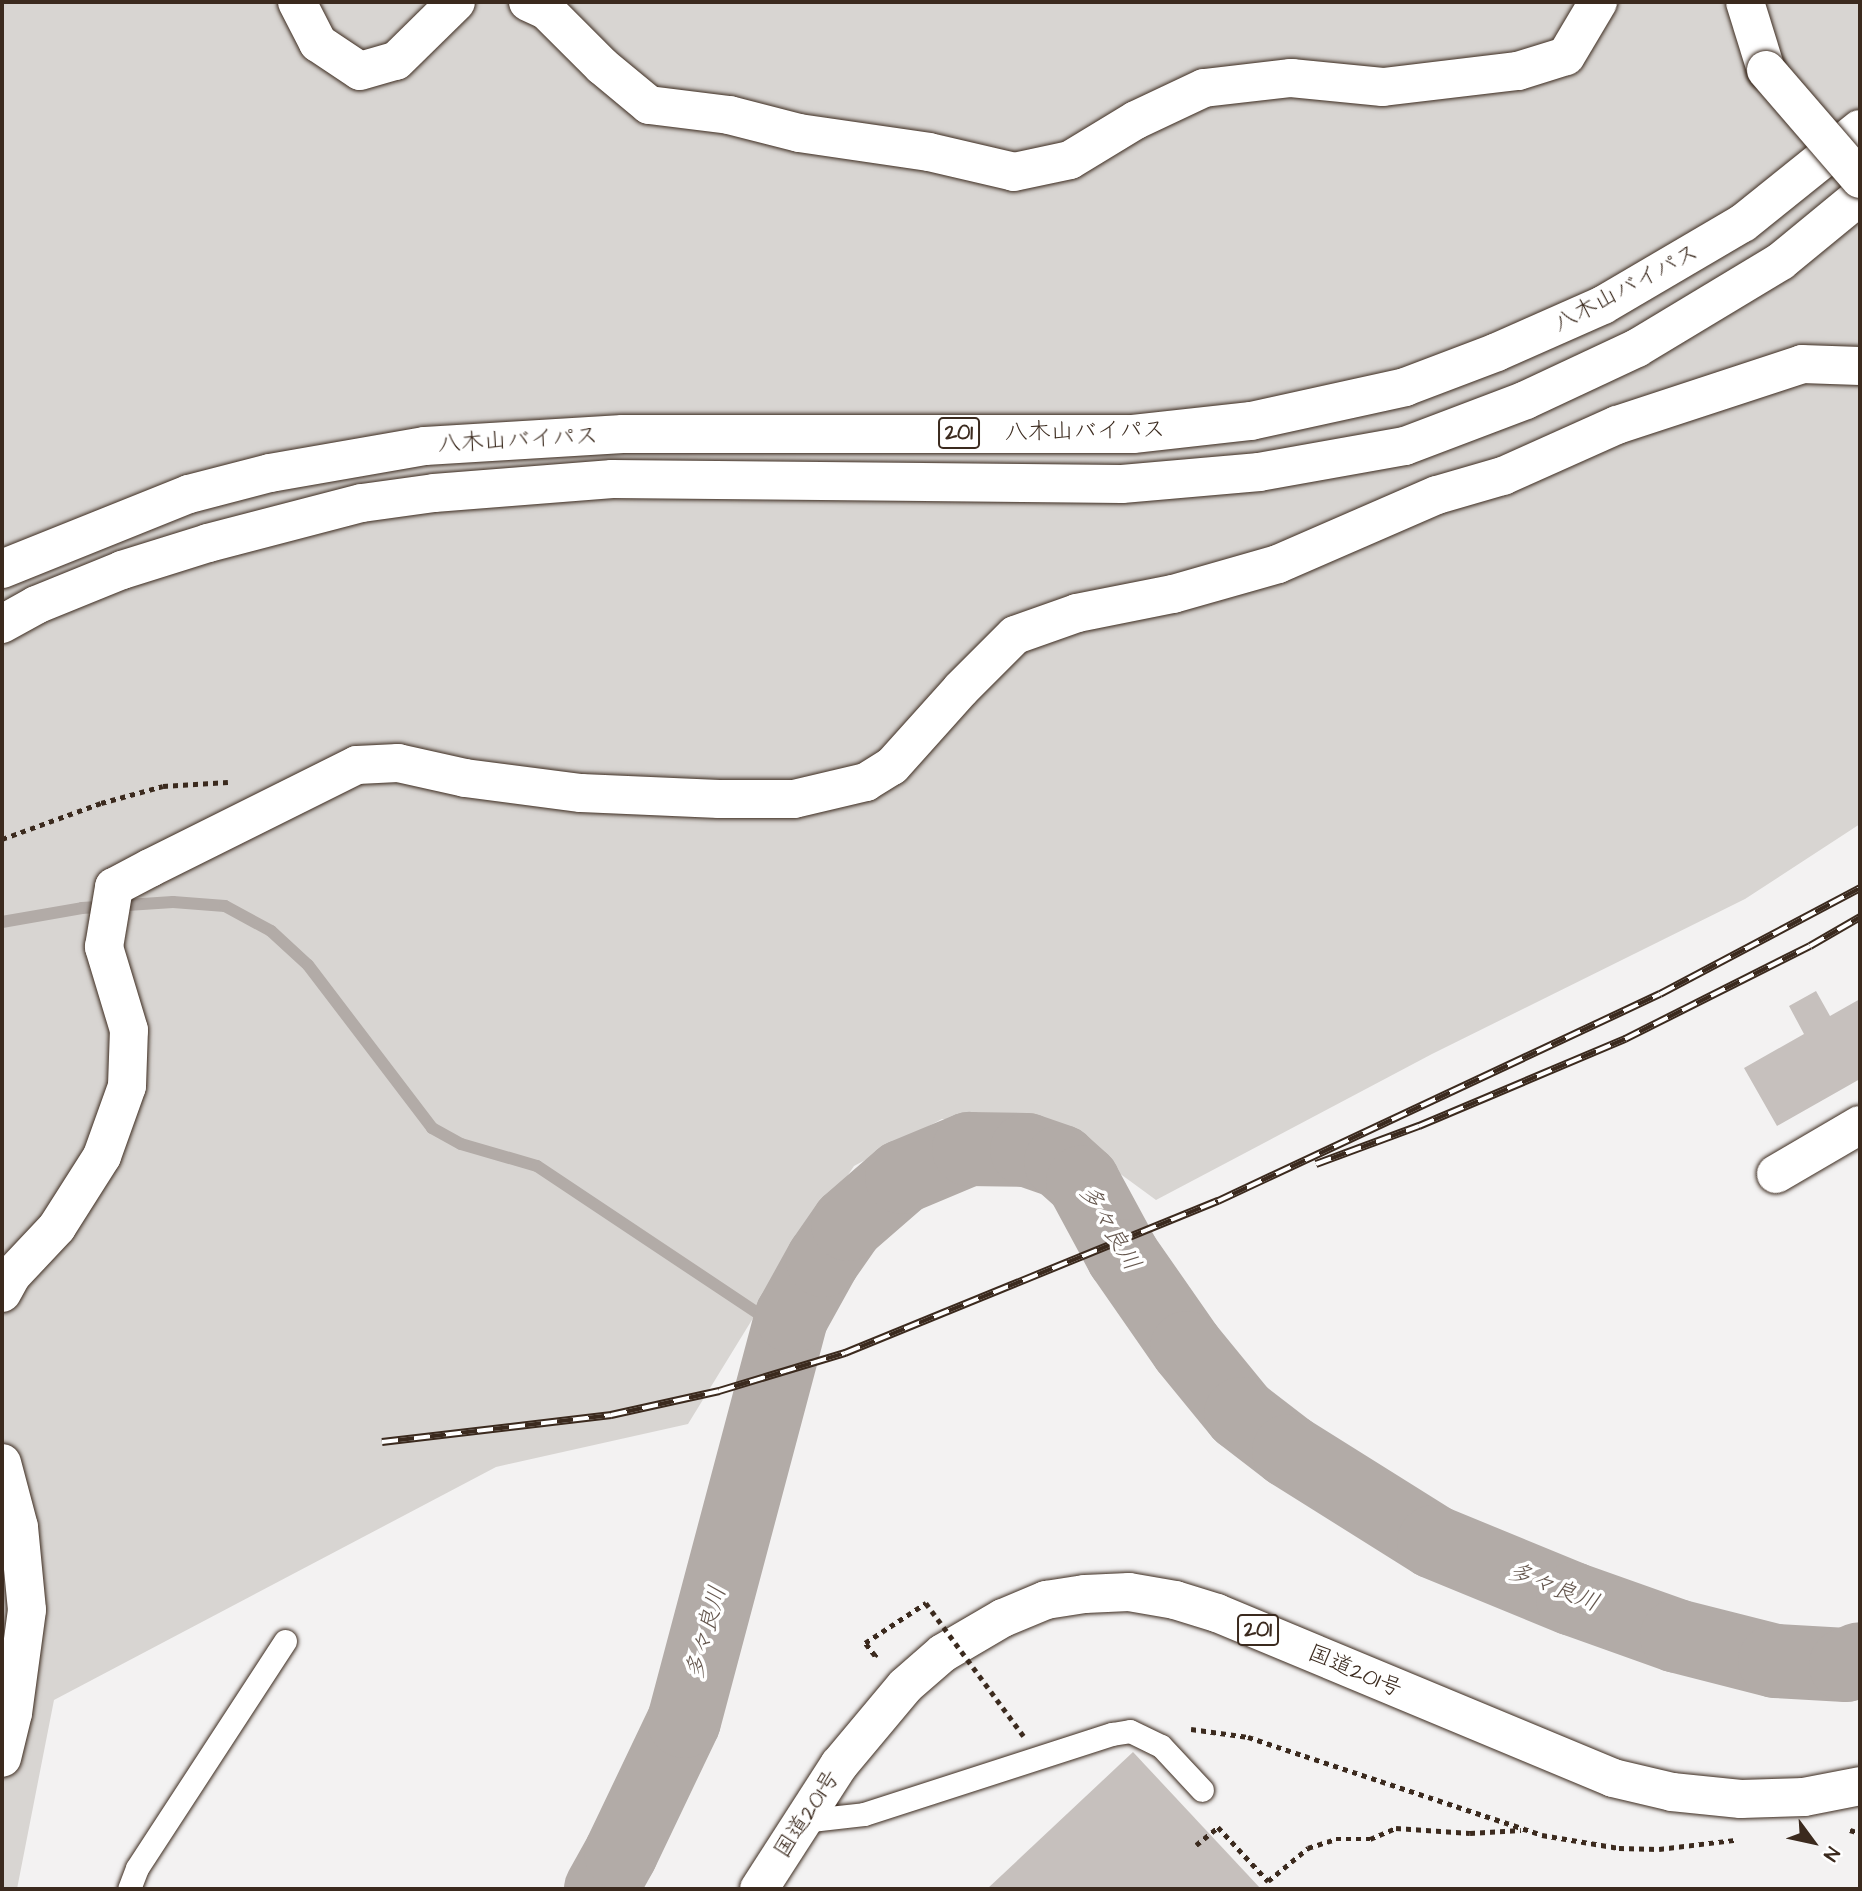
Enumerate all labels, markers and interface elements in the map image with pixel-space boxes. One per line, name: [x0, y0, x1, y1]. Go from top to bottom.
street label: 八木山バイパス: [1548, 238, 1704, 338]
road number: 201: [938, 416, 980, 450]
street label: 八木山バイパス: [1004, 416, 1166, 446]
street label: 八木山バイパス: [437, 422, 599, 458]
water label: 多々良川: [1072, 1179, 1146, 1277]
water label: 多々良川: [1503, 1557, 1603, 1619]
water label: 多々良川: [681, 1583, 733, 1683]
road number: 201: [1237, 1612, 1279, 1648]
street label: 国道201号: [1304, 1639, 1406, 1703]
street label: 国道201号: [768, 1765, 846, 1863]
north arrow: [1778, 1807, 1848, 1877]
text: N: [1816, 1841, 1846, 1866]

